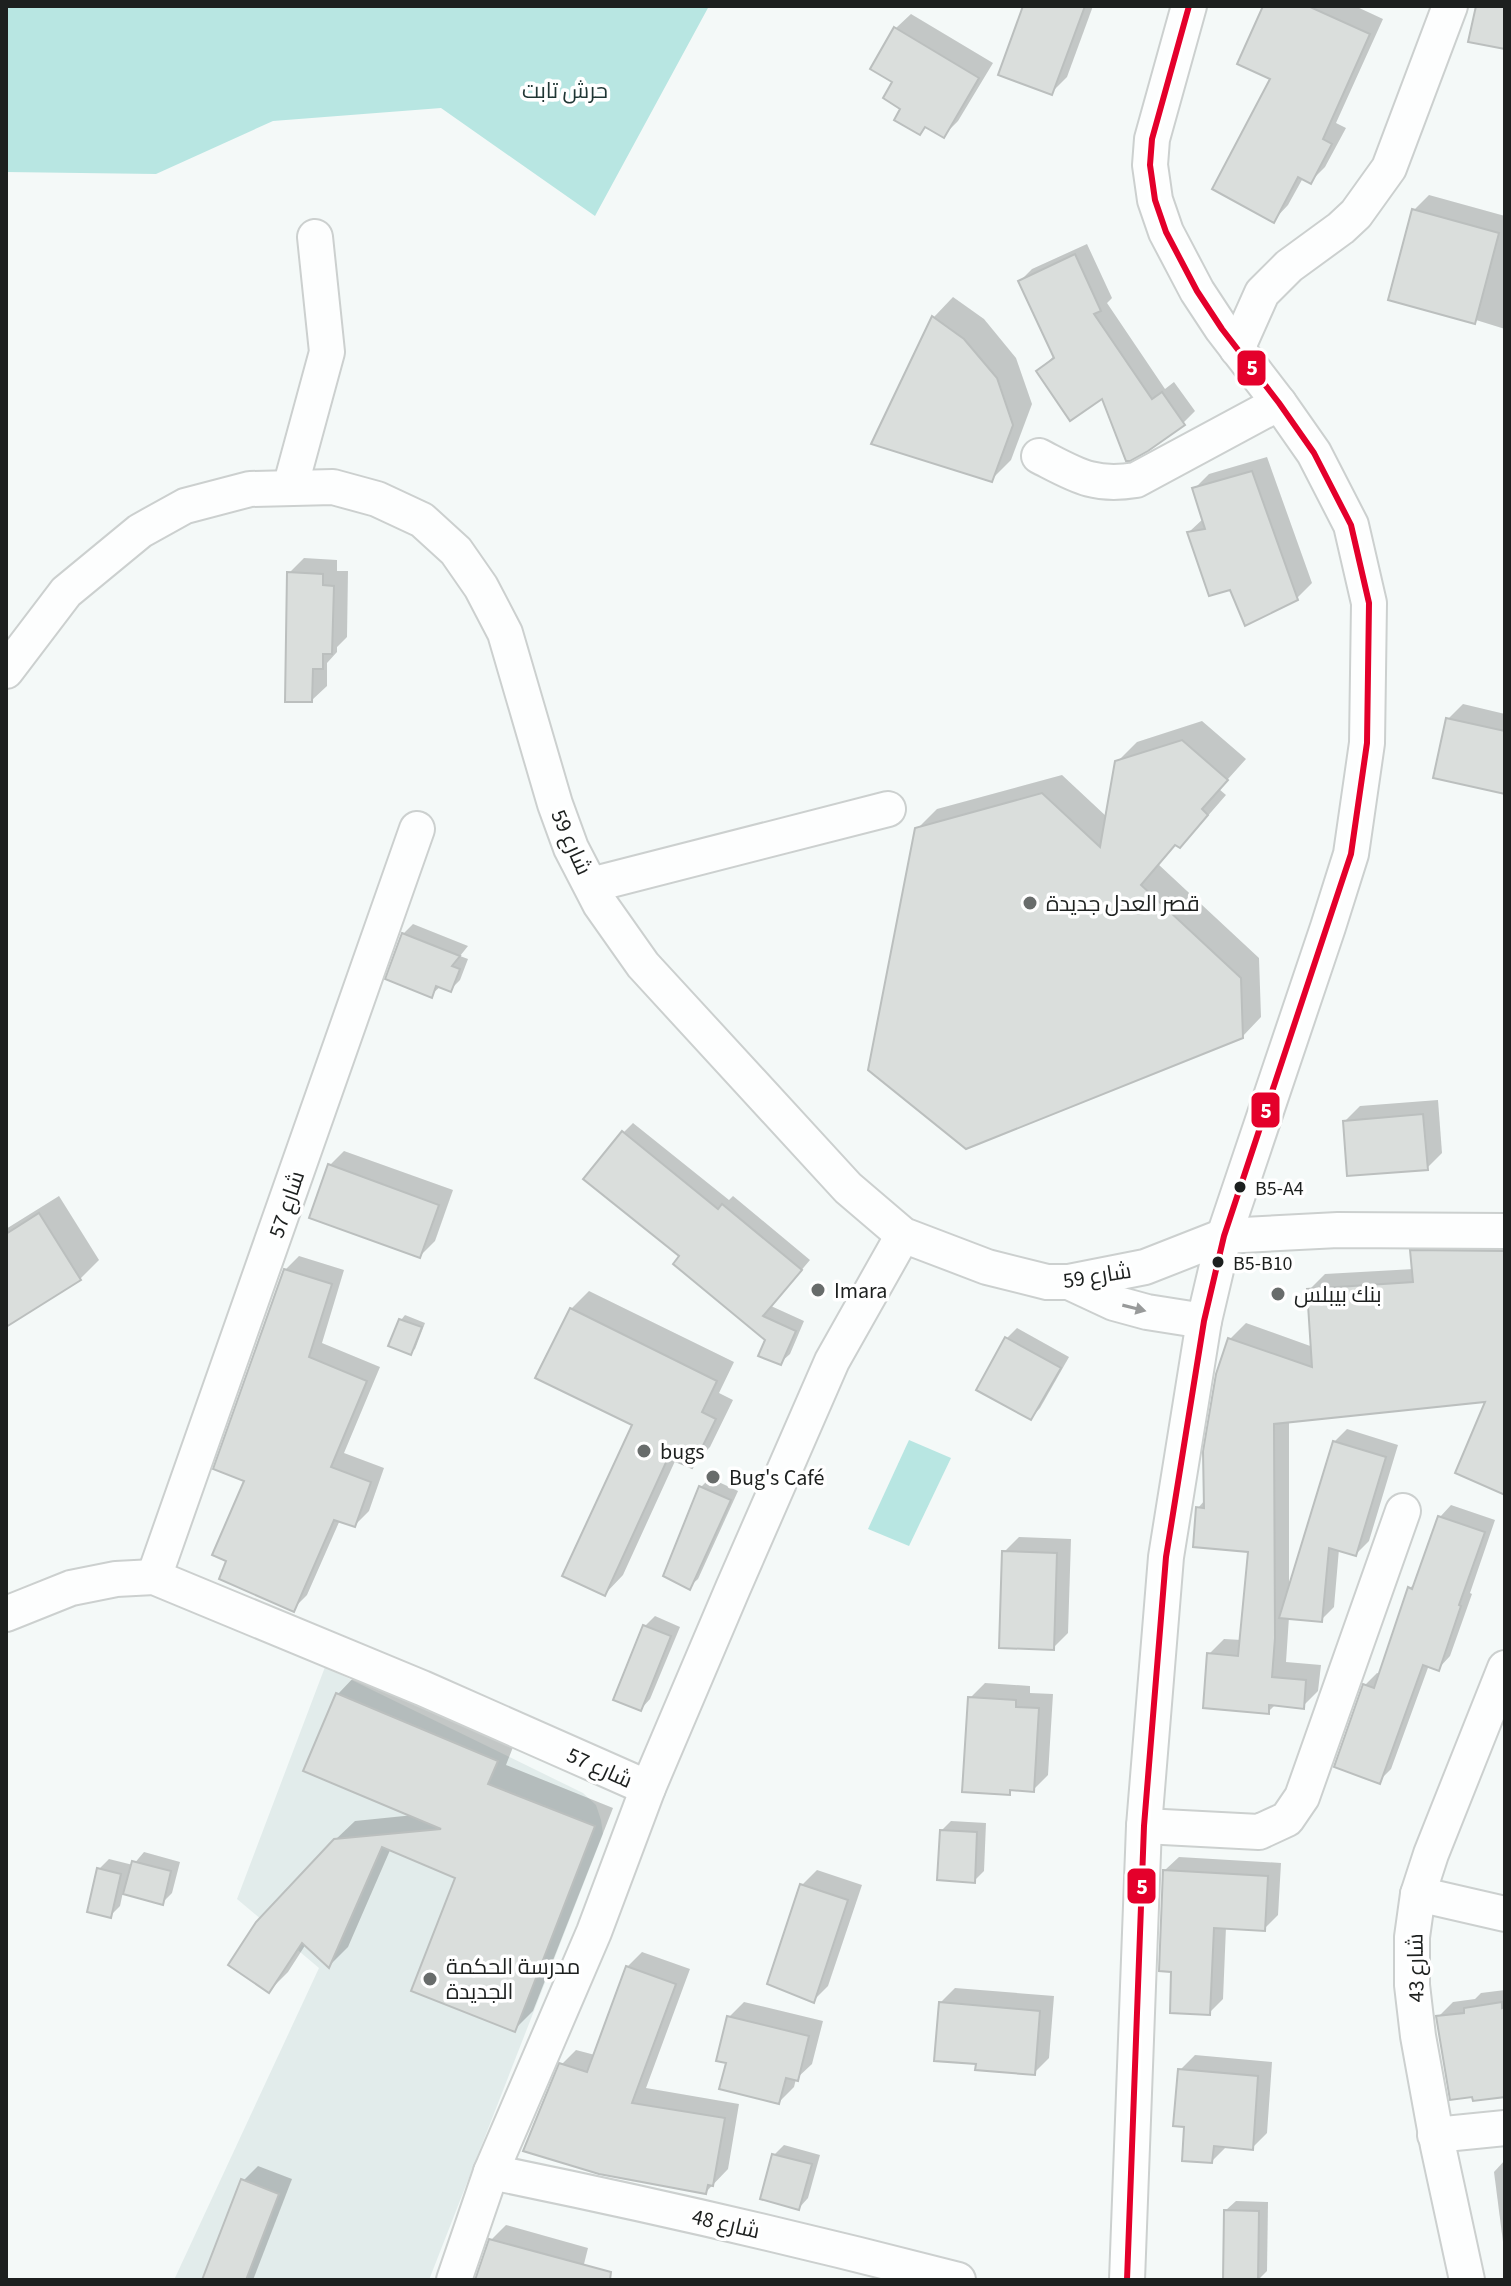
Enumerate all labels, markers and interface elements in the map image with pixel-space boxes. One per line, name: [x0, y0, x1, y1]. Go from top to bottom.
park label: حرش تابت: [522, 75, 608, 107]
line badge: 5: [1236, 349, 1267, 387]
text: 5: [1246, 352, 1258, 384]
street label: شارع 59: [542, 804, 600, 880]
place label: قصر العدل جديدة: [1046, 888, 1200, 920]
marker: قصر العدل جديدة: [1021, 894, 1039, 912]
line badge: 5: [1250, 1091, 1281, 1129]
text: 5: [1260, 1095, 1272, 1127]
street label: شارع 57: [261, 1167, 313, 1242]
place label: B5-A4: [1255, 1175, 1304, 1203]
marker: B5-A4: [1232, 1179, 1248, 1195]
place label: B5-B10: [1233, 1250, 1293, 1278]
marker: B5-B10: [1210, 1254, 1226, 1270]
street label: شارع 59: [1061, 1255, 1134, 1297]
place label: Imara: [834, 1275, 887, 1307]
place label: بنك بيبلس: [1294, 1279, 1382, 1311]
marker: Imara: [809, 1281, 827, 1299]
marker: بنك بيبلس: [1269, 1285, 1287, 1303]
one-way arrow: [1122, 1303, 1147, 1315]
place label: bugs: [660, 1436, 704, 1468]
marker: bugs: [635, 1442, 653, 1460]
place label: Bug's Café: [729, 1462, 825, 1494]
marker: Bug's Café: [704, 1468, 722, 1486]
street label: شارع 57: [562, 1739, 638, 1797]
line badge: 5: [1126, 1867, 1157, 1905]
text: 5: [1136, 1871, 1148, 1903]
street label: شارع 43: [1399, 1933, 1433, 2003]
place label: مدرسة الحكمة الجديدة: [446, 1951, 580, 2008]
marker: مدرسة الحكمة الجديدة: [421, 1970, 439, 1988]
street label: شارع 48: [689, 2201, 763, 2247]

